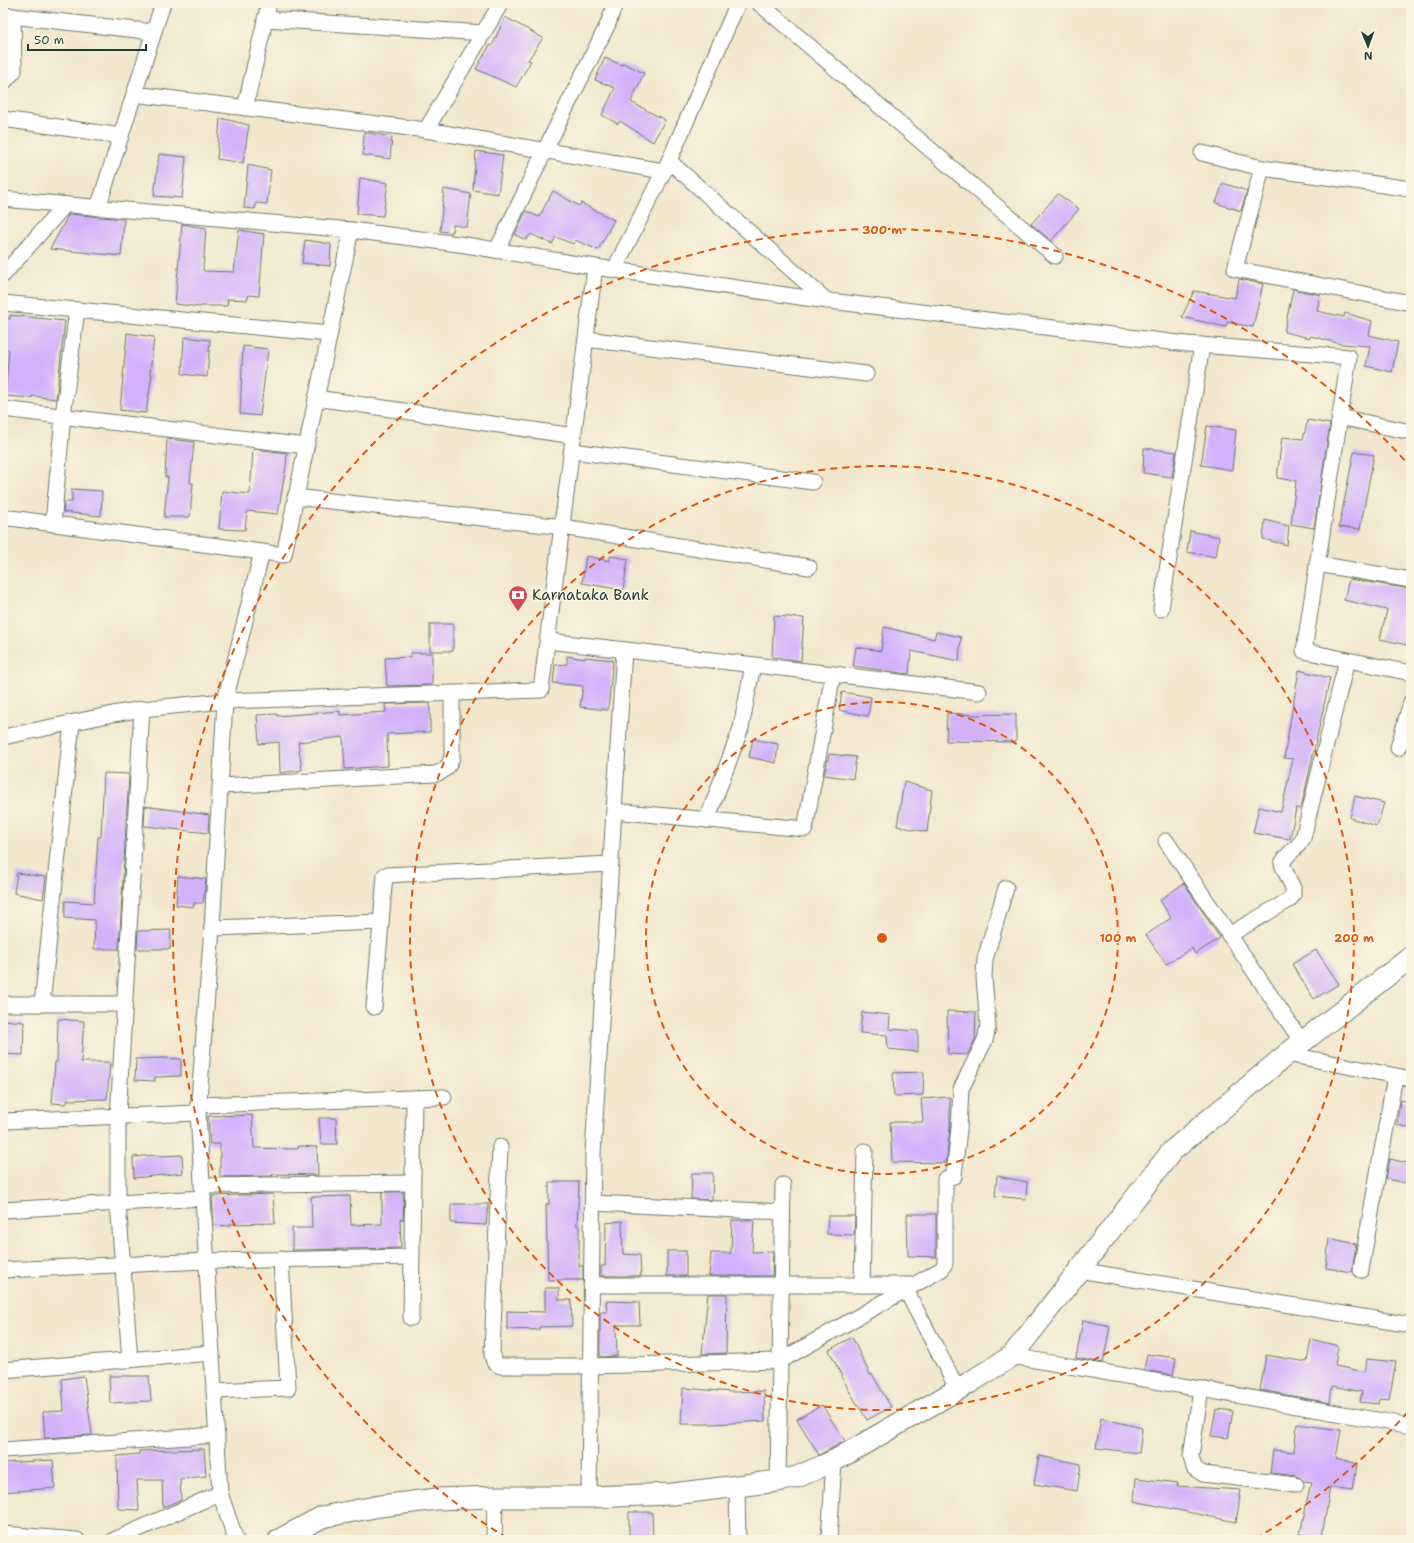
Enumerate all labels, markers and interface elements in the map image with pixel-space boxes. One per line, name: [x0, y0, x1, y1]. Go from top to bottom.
scale bar: [28, 26, 146, 52]
north arrow: [1348, 26, 1388, 66]
text: 50 m: [34, 32, 64, 48]
text: N: [1363, 48, 1373, 63]
text: 300 m: [862, 222, 902, 238]
bank icon: Karnataka Bank: [507, 584, 529, 612]
place label: Karnataka Bank: [532, 585, 649, 605]
text: 100 m: [1100, 930, 1137, 946]
text: 200 m: [1334, 930, 1374, 946]
centre of rings: [875, 931, 889, 945]

